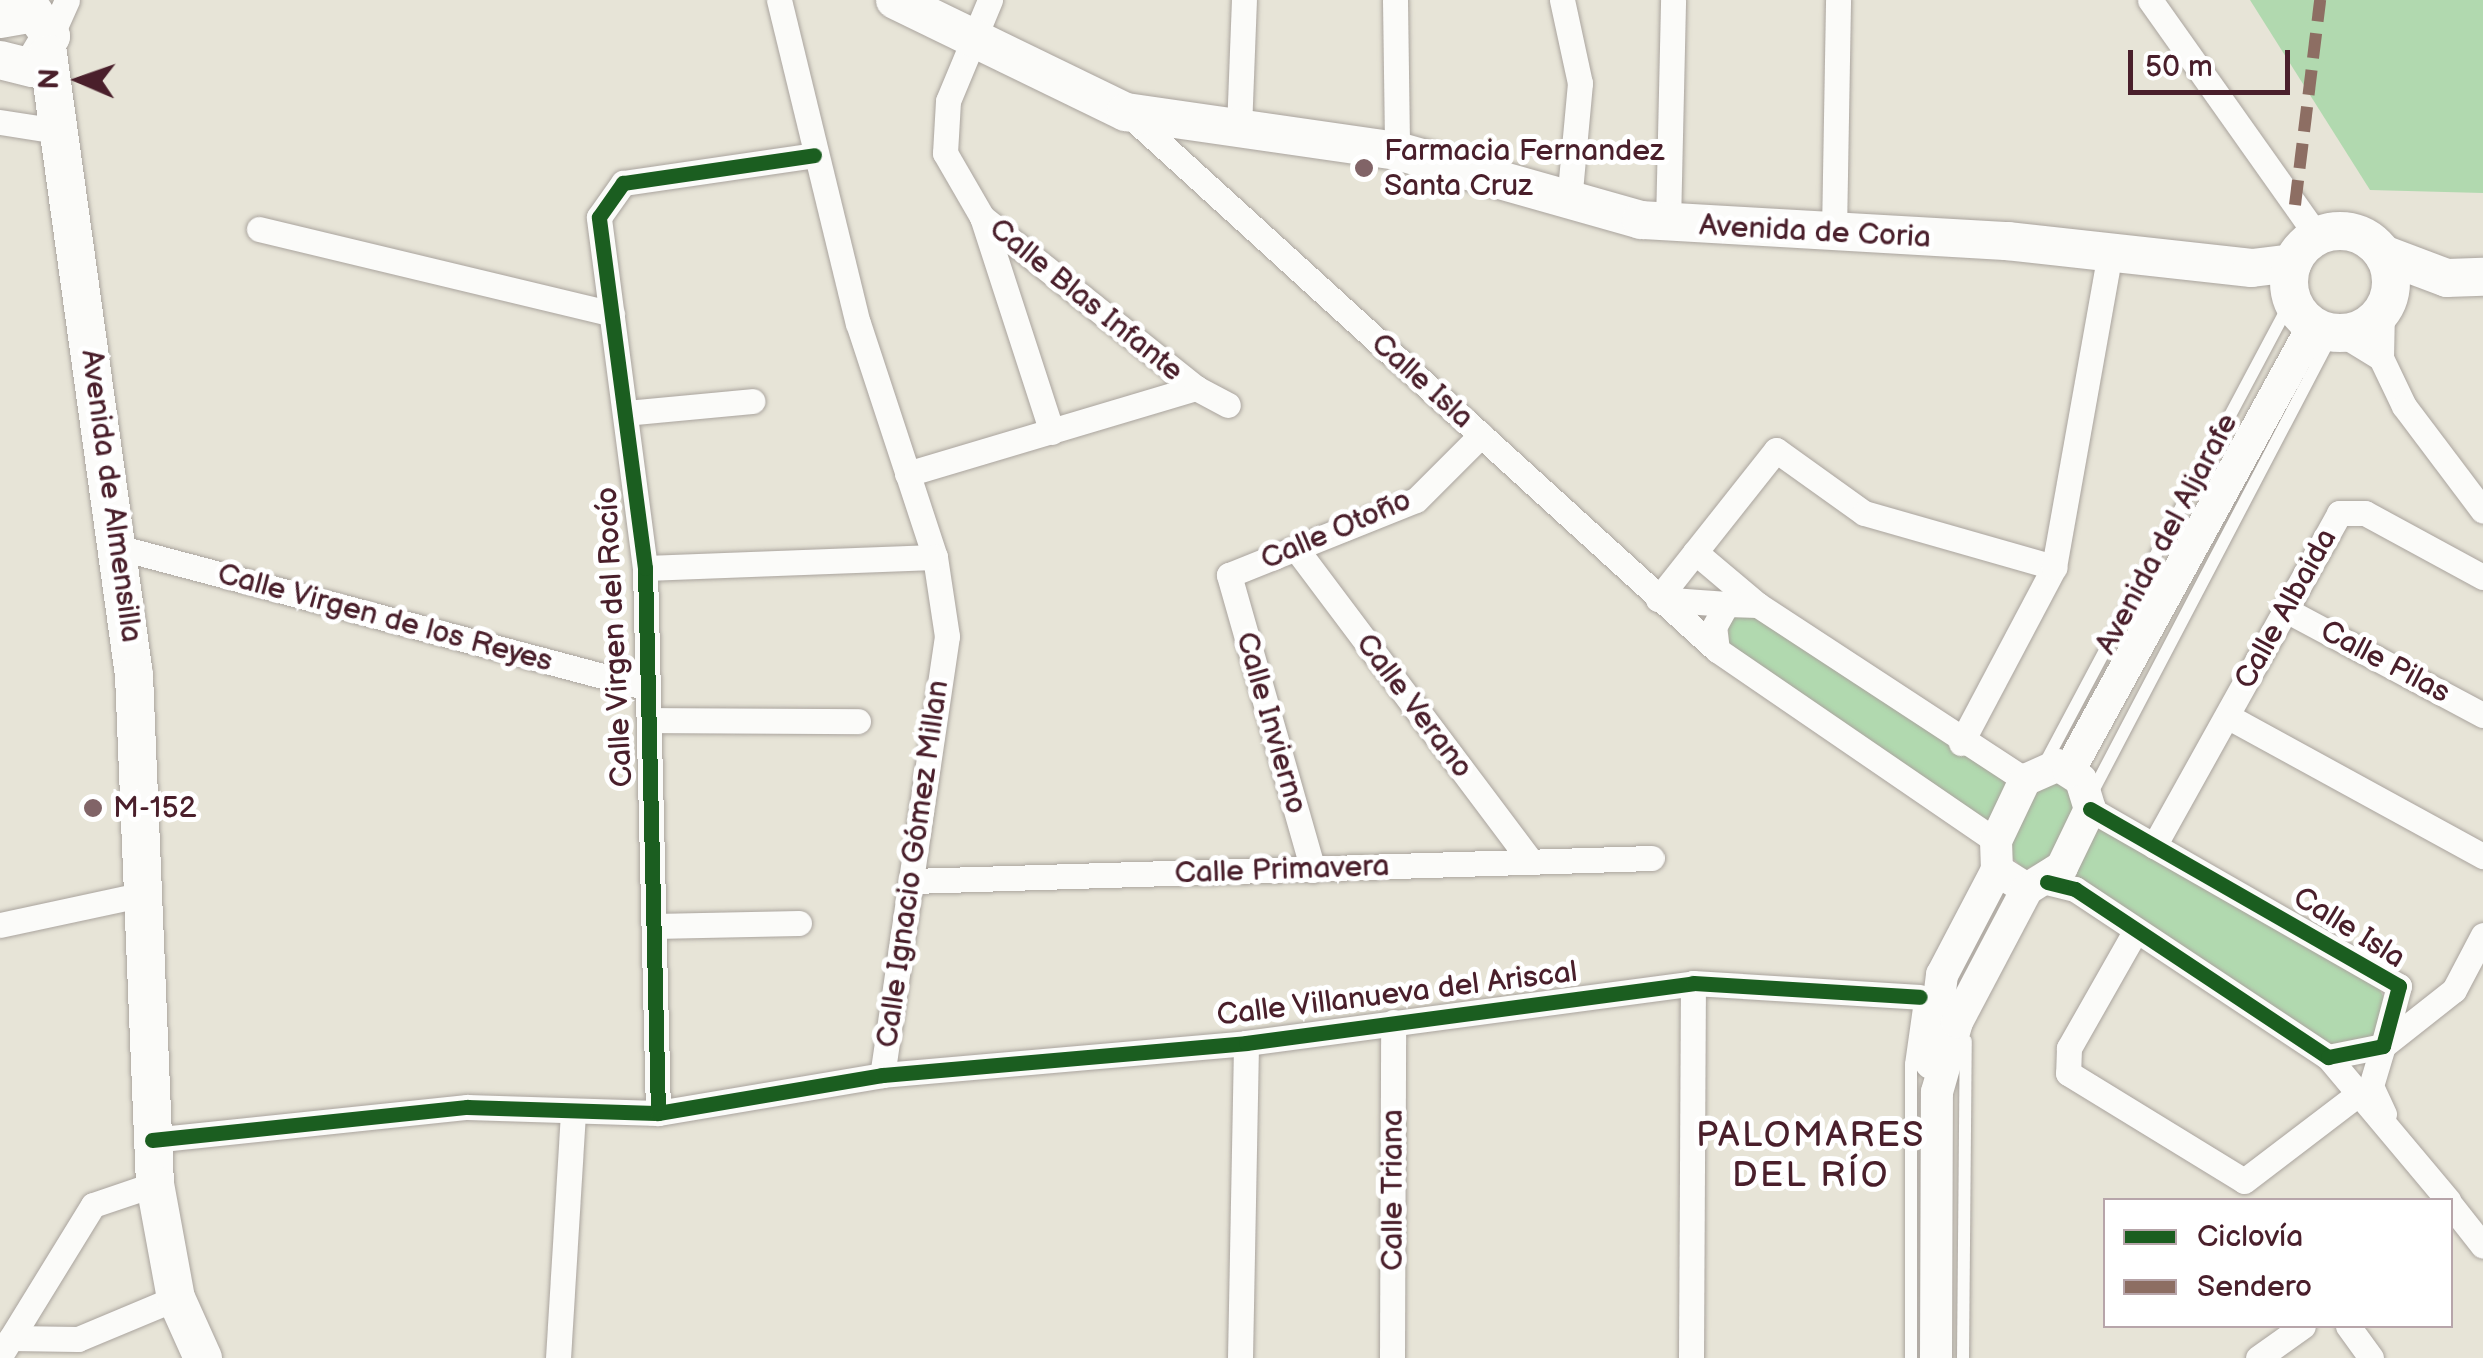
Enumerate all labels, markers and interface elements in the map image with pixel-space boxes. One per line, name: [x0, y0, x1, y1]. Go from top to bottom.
north arrow: [30, 30, 130, 130]
scale bar: [2133, 30, 2296, 92]
text: 50 m: [2145, 49, 2213, 85]
text: N: [33, 68, 66, 90]
place label: Farmacia Fernandez Santa Cruz: [1384, 133, 1664, 204]
marker: Farmacia Fernandez Santa Cruz: [1353, 157, 1375, 179]
street label: Avenida de Coria: [1698, 208, 1932, 256]
street label: Calle Blas Infante: [982, 211, 1190, 389]
street label: Calle Isla: [1364, 326, 1480, 436]
street label: Avenida de Almensilla: [73, 347, 149, 645]
street label: Avenida del Aljarafe: [2088, 407, 2246, 661]
street label: Calle Otoño: [1256, 482, 1416, 578]
street label: Calle Virgen del Rocío: [589, 485, 641, 789]
street label: Calle Albaida: [2227, 523, 2345, 695]
street label: Calle Virgen de los Reyes: [213, 556, 557, 680]
street label: Calle Pilas: [2314, 613, 2456, 711]
street label: Calle Verano: [1348, 626, 1480, 786]
street label: Calle Invierno: [1228, 628, 1314, 818]
street label: Calle Ignacio Gómez Millan: [869, 678, 957, 1050]
place label: M-152: [113, 790, 196, 826]
marker: M-152: [82, 797, 104, 819]
street label: Calle Primavera: [1174, 848, 1390, 892]
street label: Calle Isla: [2286, 880, 2412, 976]
street label: Calle Villanueva del Ariscal: [1214, 954, 1580, 1034]
street label: Calle Triana: [1375, 1109, 1411, 1271]
district label: PALOMARES DEL RÍO: [1696, 1115, 1926, 1197]
legend: [2103, 1198, 2453, 1328]
text: Ciclovía: [2197, 1219, 2303, 1255]
text: Sendero: [2197, 1269, 2312, 1305]

